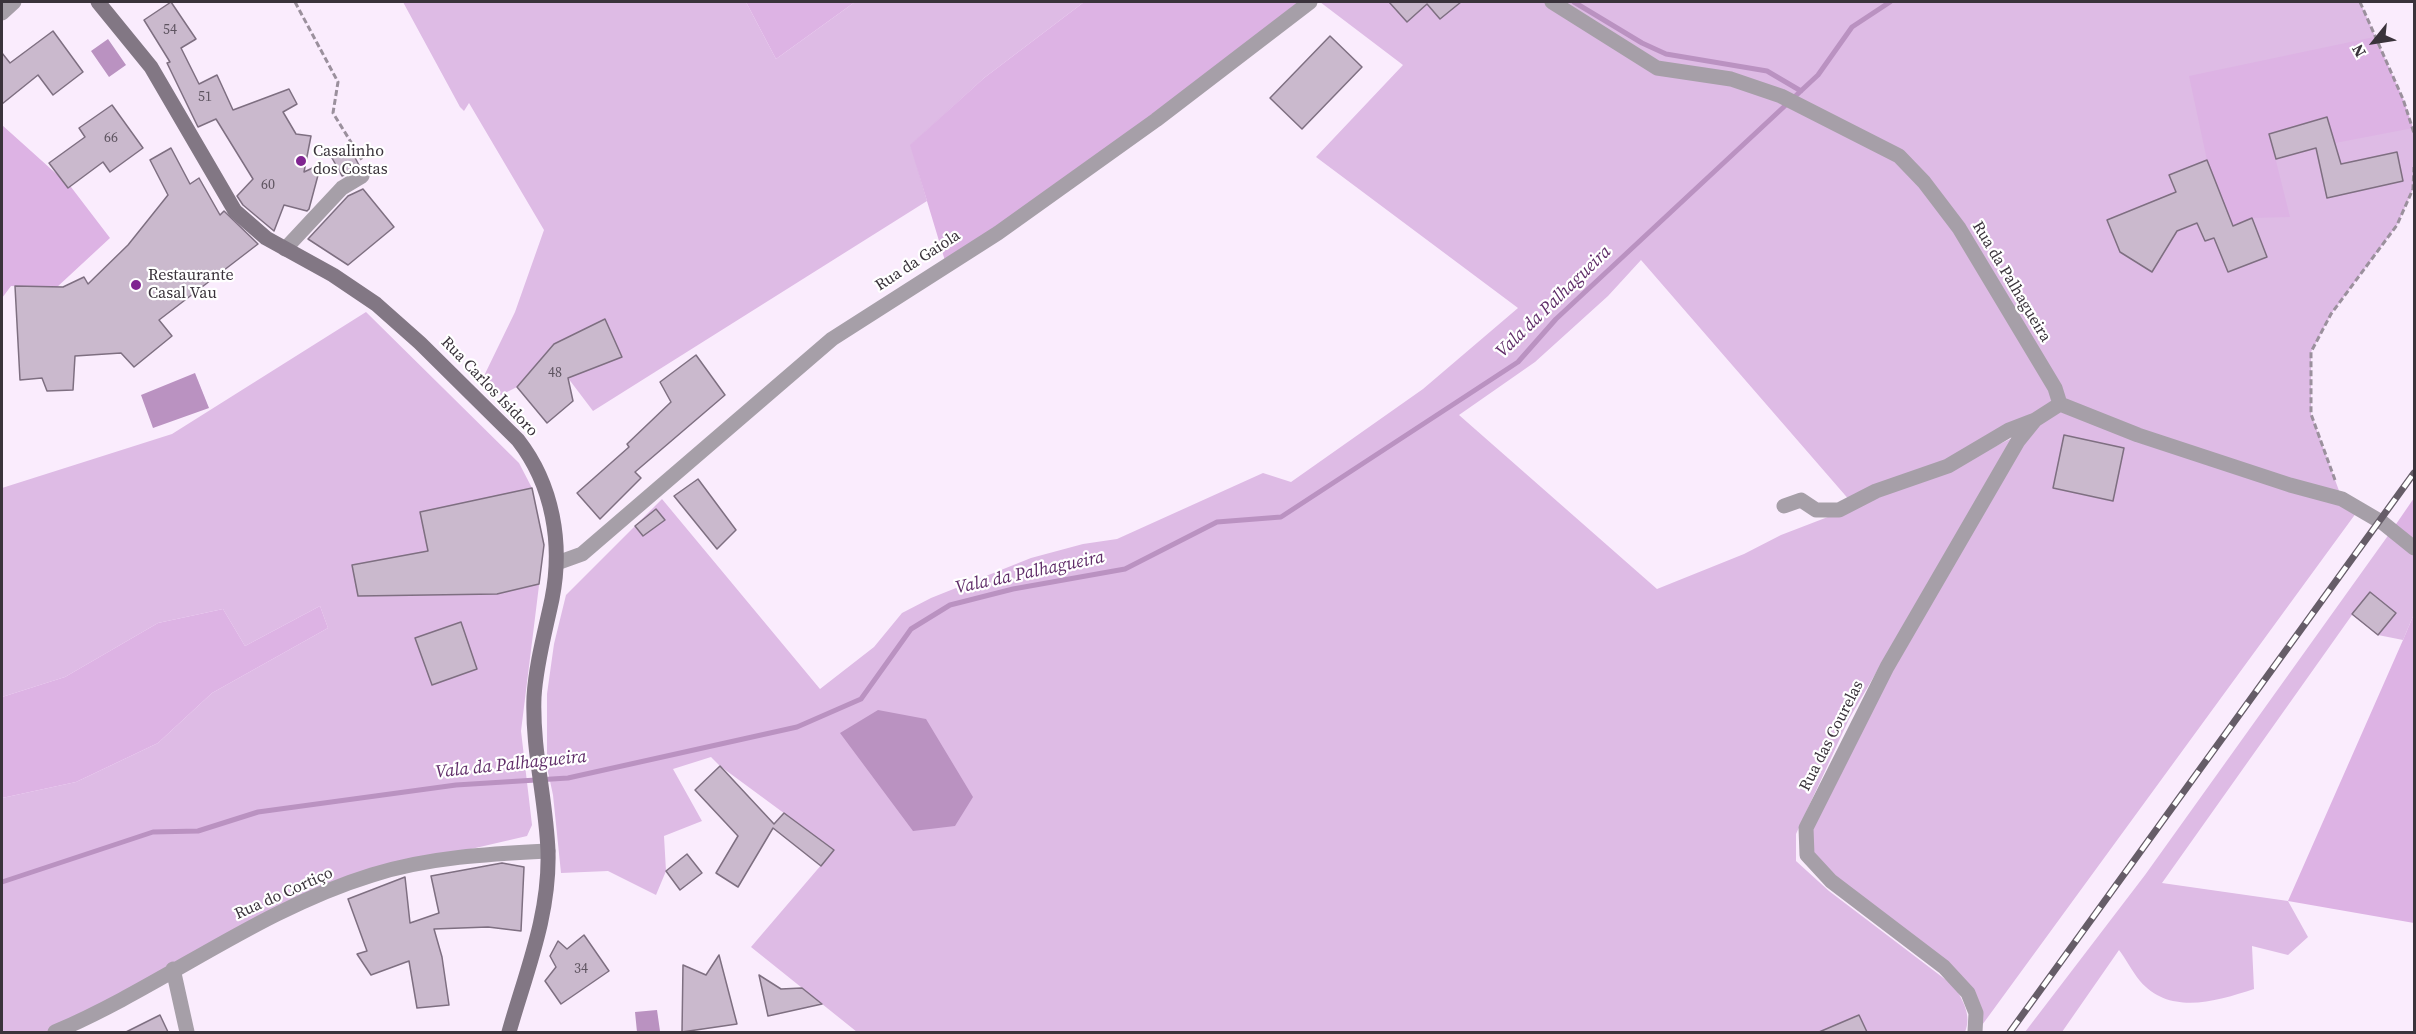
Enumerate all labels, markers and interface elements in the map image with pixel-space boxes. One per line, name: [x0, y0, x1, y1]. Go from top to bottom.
north arrow: [2344, 12, 2404, 72]
house number: 54: [163, 22, 177, 38]
text: N: [2346, 40, 2371, 62]
house number: 51: [198, 89, 212, 105]
house number: 66: [104, 130, 118, 146]
place label: Casalinho dos Costas: [313, 142, 388, 180]
marker: Casalinho dos Costas: [294, 154, 308, 168]
house number: 60: [261, 177, 275, 193]
street label: Rua da Palhagueira: [1967, 218, 2055, 346]
street label: Rua da Gaiola: [872, 226, 964, 296]
water label: Vala da Palhagueira: [1492, 242, 1616, 362]
place label: Restaurante Casal Vau: [148, 266, 234, 304]
marker: Restaurante Casal Vau: [129, 278, 143, 292]
street label: Rua Carlos Isidoro: [437, 333, 541, 441]
house number: 48: [548, 365, 562, 381]
water label: Vala da Palhagueira: [954, 547, 1106, 599]
street label: Rua das Courelas: [1796, 678, 1868, 794]
water label: Vala da Palhagueira: [434, 746, 588, 784]
street label: Rua do Cortiço: [232, 864, 336, 924]
house number: 34: [574, 961, 588, 977]

